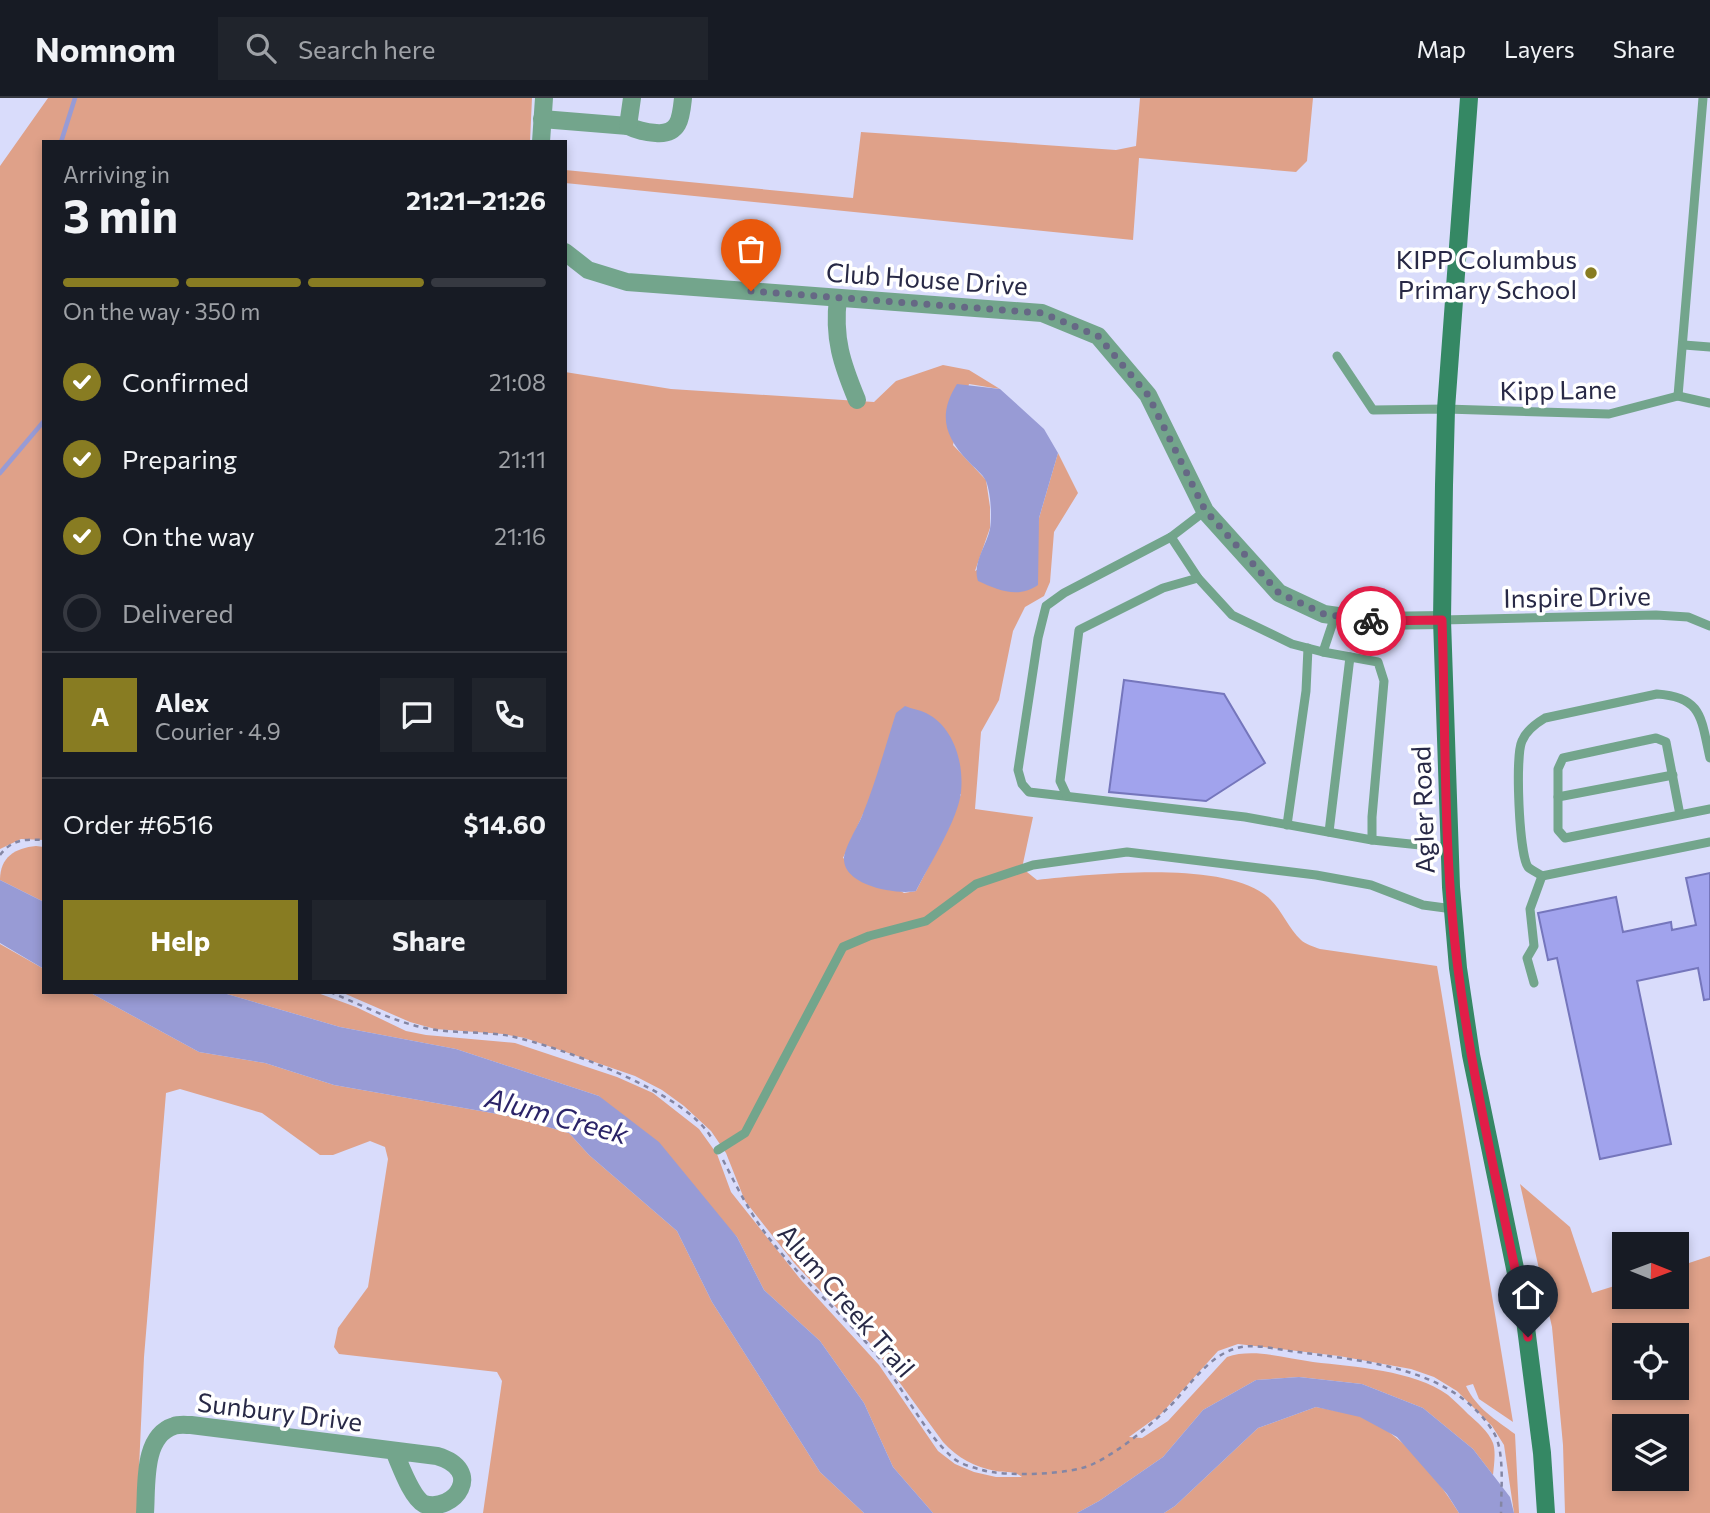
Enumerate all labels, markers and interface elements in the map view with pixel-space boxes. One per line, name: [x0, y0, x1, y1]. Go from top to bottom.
search box: [218, 17, 708, 80]
text: Nomnom: [35, 28, 176, 69]
icon: search: [242, 29, 280, 67]
text: Search here: [298, 33, 435, 64]
text: Map: [1417, 34, 1466, 63]
text: Layers: [1504, 34, 1575, 63]
text: Share: [1613, 34, 1675, 63]
text: Arriving in: [63, 160, 170, 188]
text: 21:21–21:26: [406, 184, 546, 215]
text: 3 min: [63, 186, 178, 242]
pin: [721, 219, 781, 291]
icon: bag: [732, 230, 770, 268]
place label: KIPP Columbus Primary School: [1396, 243, 1577, 304]
street label: Club House Drive: [825, 255, 1029, 301]
marker: KIPP Columbus Primary School: [1583, 265, 1599, 281]
text: On the way · 350 m: [63, 297, 260, 325]
icon: check: [63, 363, 101, 401]
text: Confirmed: [122, 366, 249, 397]
text: 21:08: [489, 368, 546, 396]
street label: Kipp Lane: [1499, 372, 1617, 406]
icon: check: [63, 440, 101, 478]
text: Preparing: [122, 443, 237, 474]
text: 21:11: [498, 445, 546, 473]
icon: check: [63, 517, 101, 555]
text: On the way: [122, 520, 255, 551]
text: 21:16: [494, 522, 546, 550]
street label: Inspire Drive: [1503, 579, 1651, 613]
courier: [1336, 586, 1406, 656]
text: Delivered: [122, 597, 233, 628]
icon: bike: [1352, 602, 1390, 640]
button: chat: [380, 678, 454, 752]
button: phone: [472, 678, 546, 752]
text: Alex: [155, 686, 209, 717]
text: A: [91, 700, 109, 731]
text: Courier · 4.9: [155, 717, 281, 745]
street label: Agler Road: [1404, 746, 1440, 874]
text: Order #6516: [63, 808, 214, 839]
text: $14.60: [464, 808, 546, 839]
button: Help: [63, 900, 298, 980]
button: Share: [312, 900, 546, 980]
water label: Alum Creek: [481, 1079, 633, 1151]
street label: Alum Creek Trail: [772, 1217, 922, 1383]
north arrow: [1612, 1232, 1689, 1309]
map controls: [1612, 1232, 1689, 1491]
pin: [1498, 1265, 1558, 1337]
icon: home: [1509, 1276, 1547, 1314]
button: locate: [1612, 1323, 1689, 1400]
street label: Sunbury Drive: [196, 1385, 364, 1437]
button: layers: [1612, 1414, 1689, 1491]

